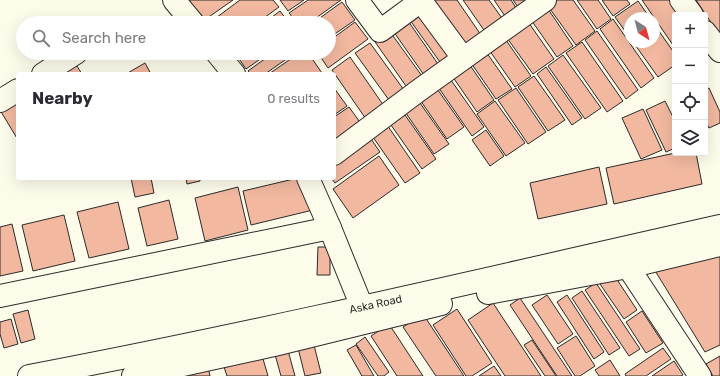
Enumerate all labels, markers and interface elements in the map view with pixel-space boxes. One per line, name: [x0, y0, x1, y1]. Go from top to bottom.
north arrow: [624, 12, 660, 48]
map controls: [672, 12, 708, 156]
button: +: [672, 12, 708, 48]
search box: [16, 16, 336, 60]
icon: search: [30, 27, 52, 49]
text: Search here: [62, 29, 146, 47]
button: −: [672, 48, 708, 84]
button: locate: [672, 84, 708, 120]
text: Nearby: [32, 88, 93, 108]
text: 0 results: [267, 91, 320, 106]
button: layers: [672, 120, 708, 156]
street label: Aska Road: [348, 292, 403, 316]

